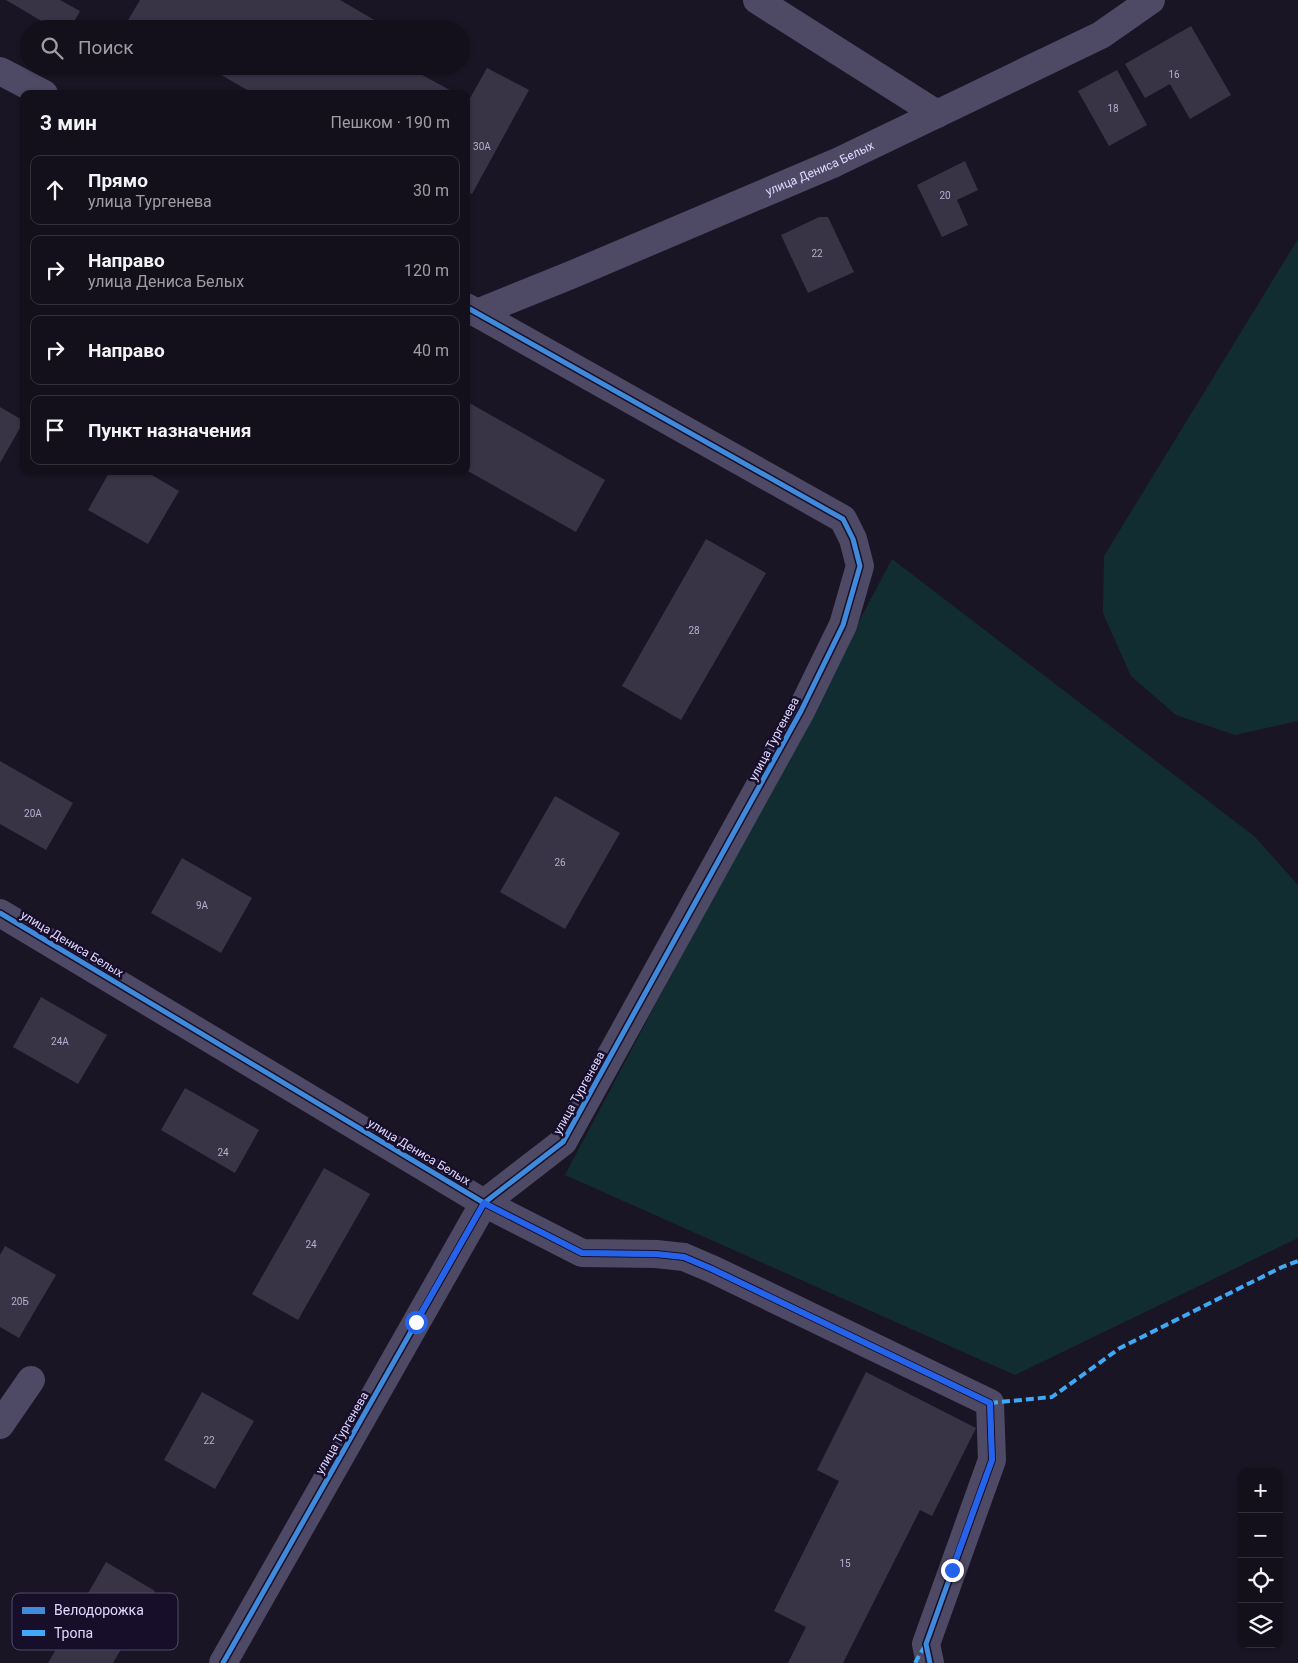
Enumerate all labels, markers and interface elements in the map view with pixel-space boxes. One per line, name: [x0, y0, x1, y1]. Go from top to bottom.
search box: [20, 20, 470, 75]
icon: search: [38, 34, 66, 62]
text: Поиск: [78, 36, 134, 59]
house number: 16: [1168, 69, 1180, 80]
house number: 18: [1107, 103, 1119, 114]
text: 3 мин: [40, 111, 97, 135]
text: Пешком · 190 m: [331, 113, 450, 132]
street label: улица Дениса Белых: [763, 138, 876, 199]
house number: 30А: [473, 141, 491, 152]
text: Прямо: [88, 169, 148, 192]
icon: ahead: [41, 176, 69, 204]
text: 30 m: [413, 181, 449, 200]
house number: 20: [939, 190, 951, 201]
text: улица Тургенева: [88, 192, 212, 211]
house number: 22: [811, 248, 823, 259]
text: Направо: [88, 249, 165, 272]
icon: right: [41, 256, 69, 284]
text: 120 m: [404, 261, 449, 280]
text: улица Дениса Белых: [88, 272, 244, 291]
icon: right: [41, 336, 69, 364]
text: Направо: [88, 339, 165, 362]
text: 40 m: [413, 341, 449, 360]
icon: arrive: [41, 416, 69, 444]
text: Пункт назначения: [88, 419, 251, 442]
house number: 28: [688, 625, 700, 636]
street label: улица Тургенева: [746, 695, 802, 783]
house number: 20А: [24, 808, 42, 819]
house number: 26: [554, 857, 566, 868]
house number: 9А: [196, 900, 209, 911]
street label: улица Дениса Белых: [18, 908, 126, 980]
house number: 24А: [51, 1036, 69, 1047]
street label: улица Тургенева: [550, 1049, 608, 1137]
street label: улица Дениса Белых: [365, 1116, 473, 1188]
house number: 24: [217, 1147, 229, 1158]
house number: 24: [305, 1239, 317, 1250]
house number: 20Б: [11, 1296, 29, 1307]
route start: [405, 1311, 428, 1334]
street label: улица Тургенева: [313, 1389, 371, 1477]
house number: 22: [203, 1435, 215, 1446]
map controls: [1238, 1468, 1283, 1648]
button: +: [1238, 1468, 1283, 1513]
button: −: [1238, 1513, 1283, 1558]
house number: 15: [839, 1558, 851, 1569]
button: locate: [1238, 1558, 1283, 1603]
route end: [941, 1559, 964, 1582]
legend: [12, 1593, 178, 1650]
text: Велодорожка: [54, 1602, 144, 1618]
button: layers: [1238, 1603, 1283, 1648]
text: Тропа: [54, 1625, 93, 1641]

